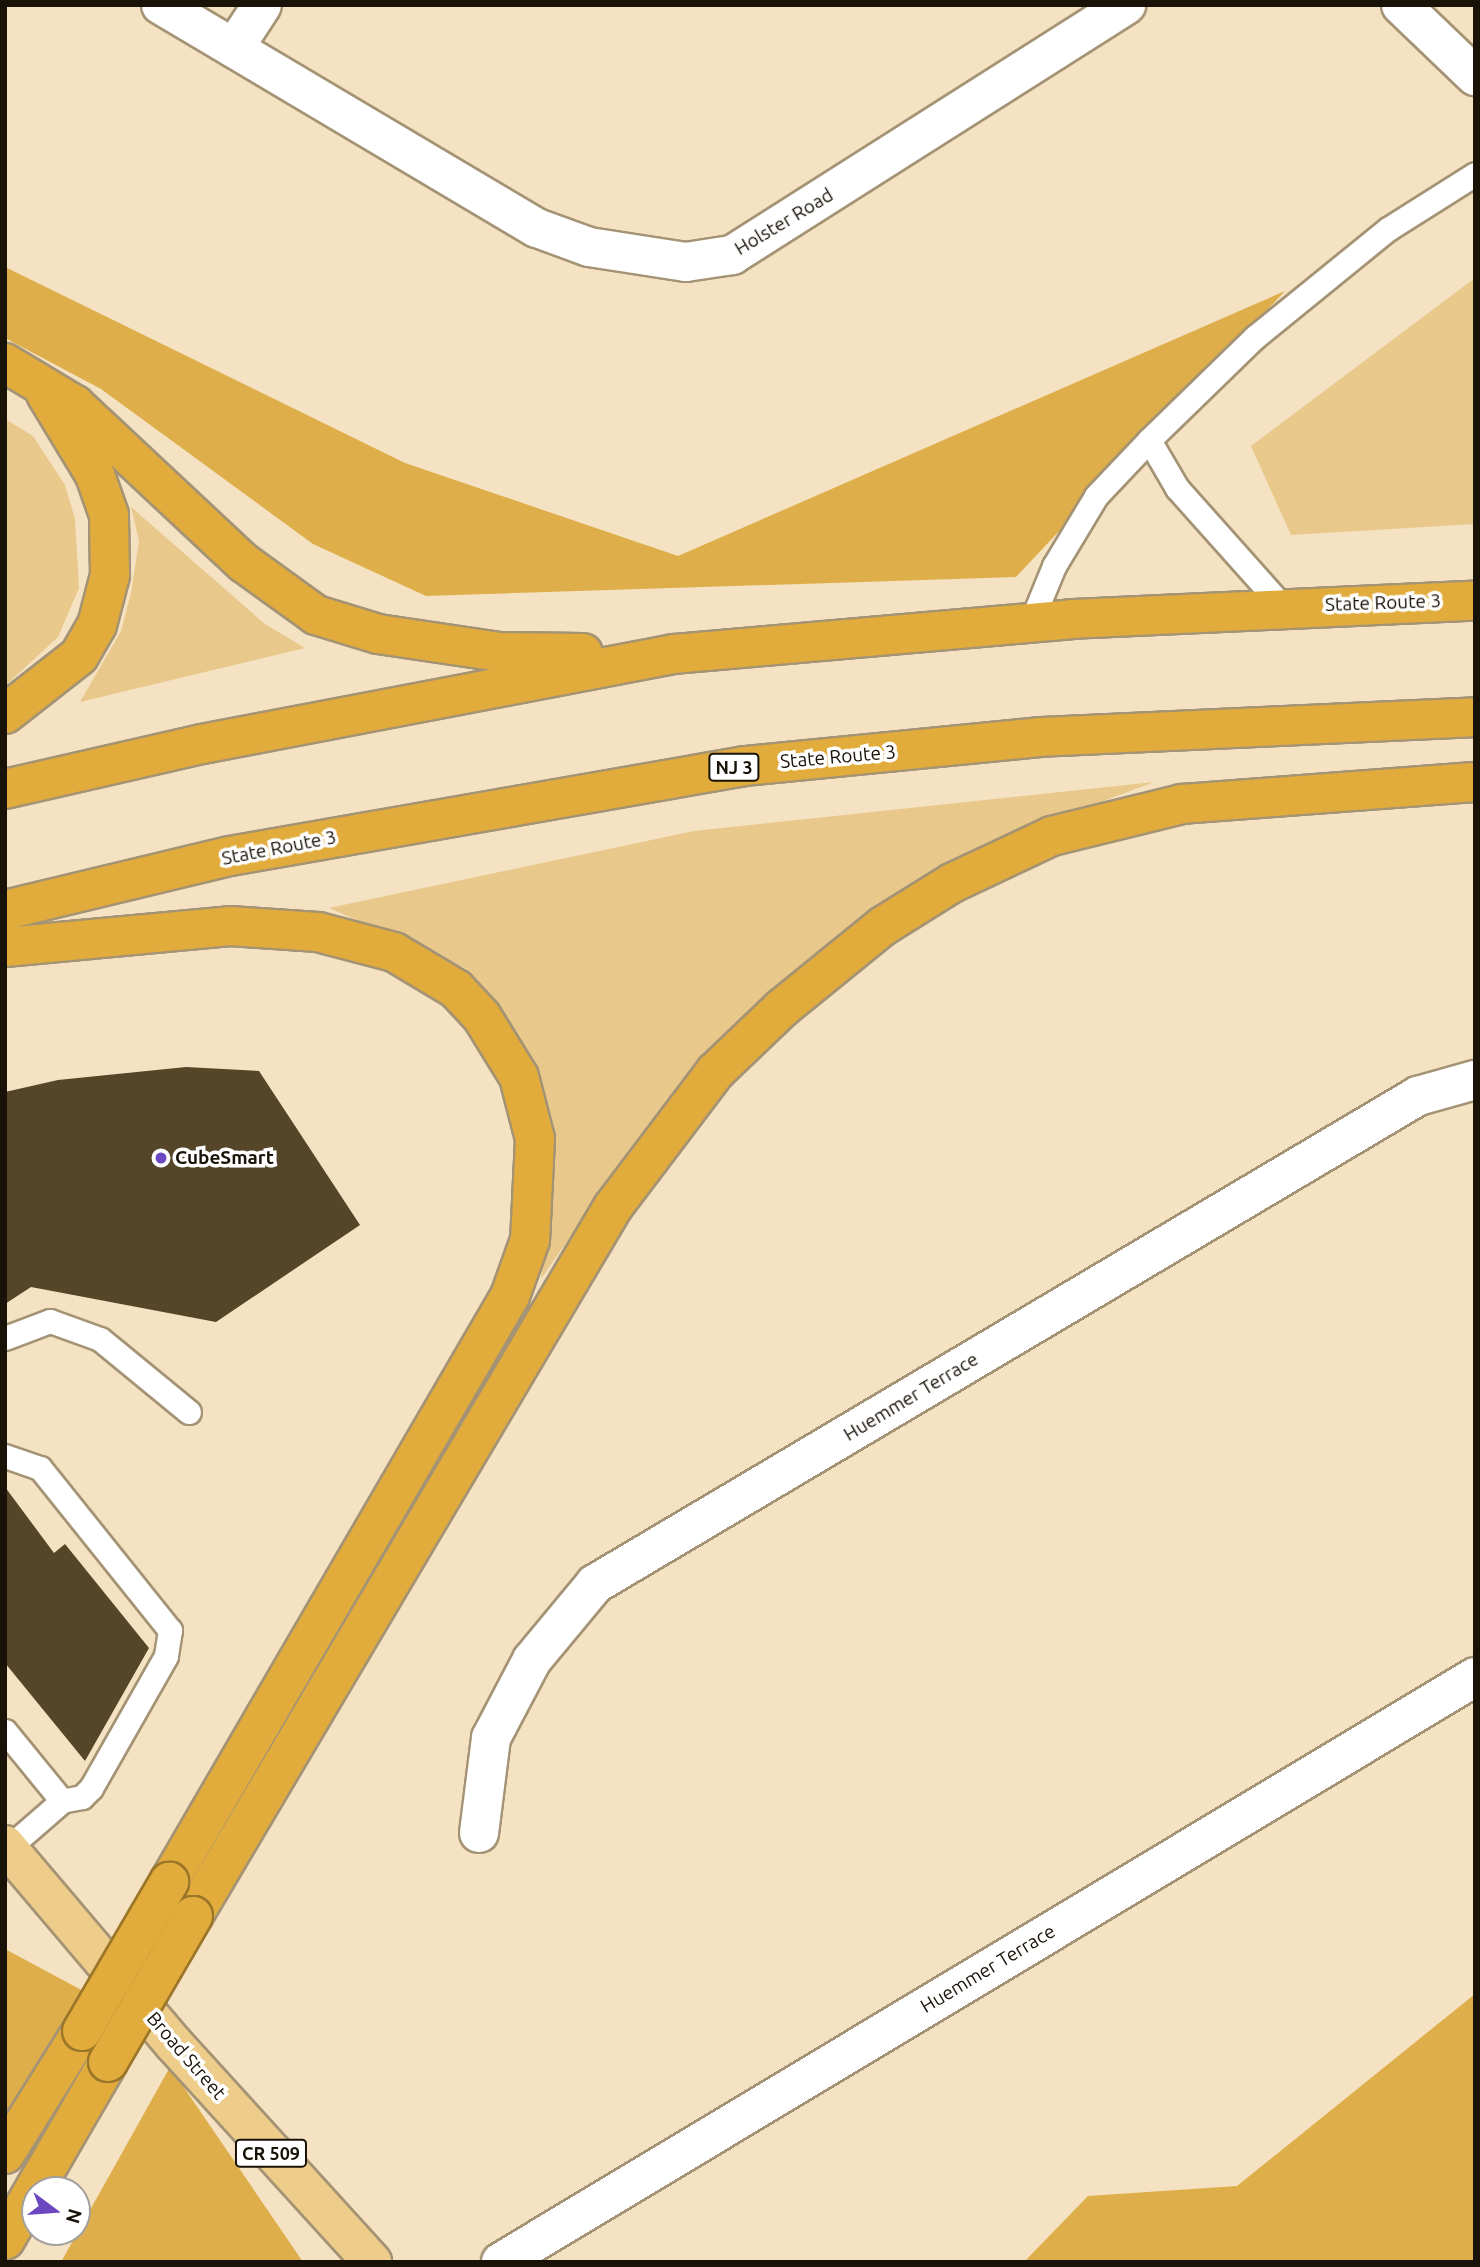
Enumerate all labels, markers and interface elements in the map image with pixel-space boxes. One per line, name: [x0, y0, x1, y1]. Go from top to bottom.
street label: Holster Road: [731, 184, 837, 260]
street label: State Route 3: [1325, 590, 1441, 616]
street label: State Route 3: [779, 741, 897, 773]
road number: NJ 3: [708, 752, 760, 782]
street label: State Route 3: [220, 826, 338, 870]
place label: CubeSmart: [175, 1147, 274, 1169]
marker: CubeSmart: [153, 1150, 169, 1166]
street label: Huemmer Terrace: [840, 1348, 982, 1446]
street label: Huemmer Terrace: [917, 1920, 1059, 2018]
street label: Broad Street: [142, 2008, 230, 2104]
road number: CR 509: [234, 2138, 308, 2168]
north arrow: [21, 2176, 91, 2246]
text: N: [62, 2206, 87, 2226]

